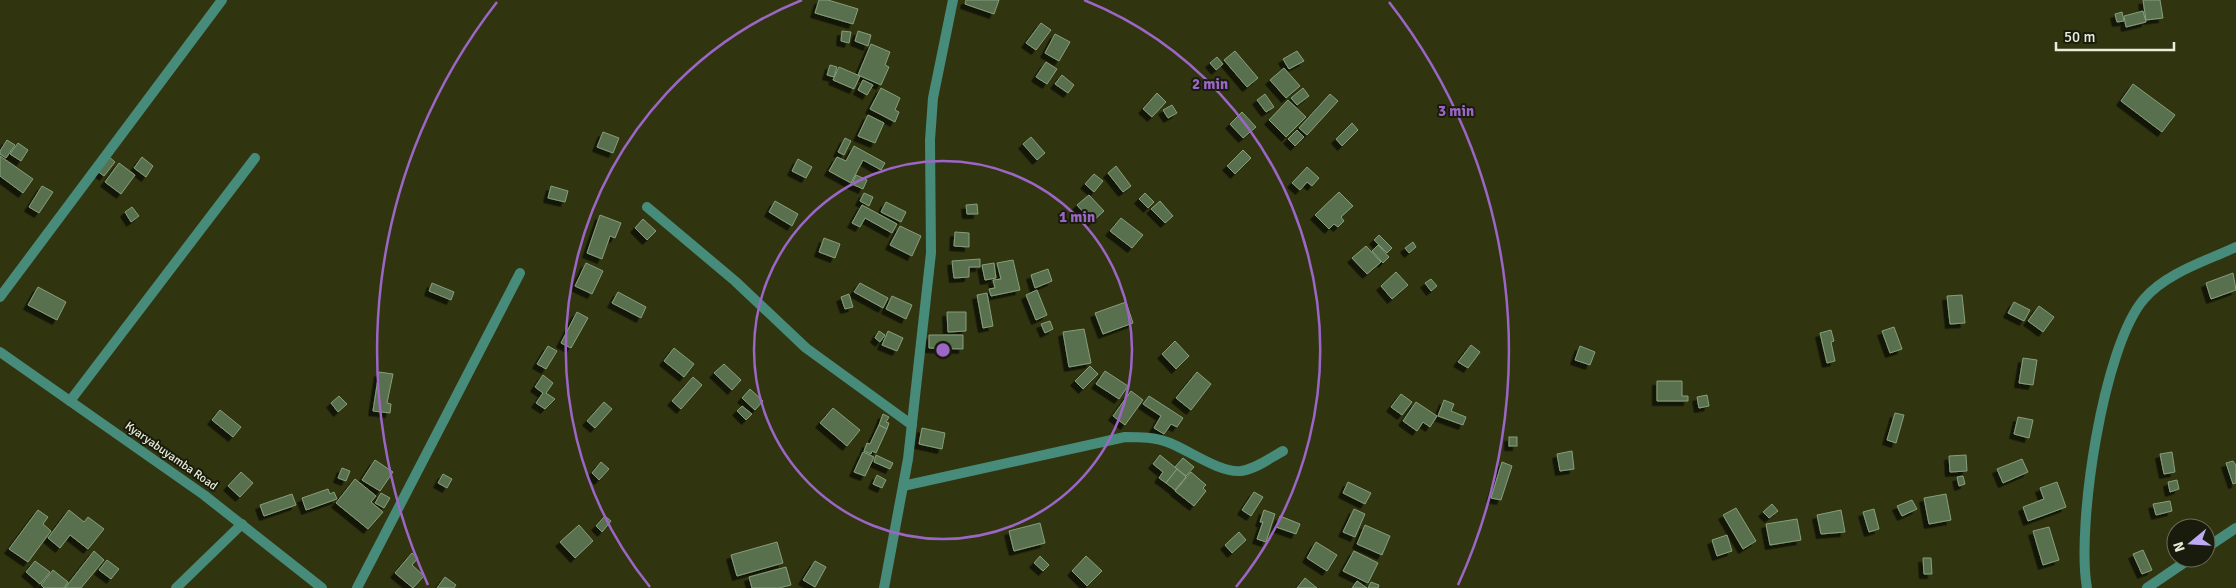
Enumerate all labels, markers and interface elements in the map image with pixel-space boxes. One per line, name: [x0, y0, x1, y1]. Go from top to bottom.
scale bar: [2056, 20, 2174, 52]
text: 50 m: [2064, 28, 2095, 46]
text: 2 min: [1192, 75, 1228, 93]
text: 3 min: [1438, 102, 1474, 120]
text: 1 min: [1059, 208, 1095, 226]
centre of rings: [934, 341, 952, 359]
street label: Kyaryabuyamba Road: [122, 418, 220, 494]
north arrow: [2166, 518, 2216, 568]
text: N: [2170, 540, 2189, 554]

